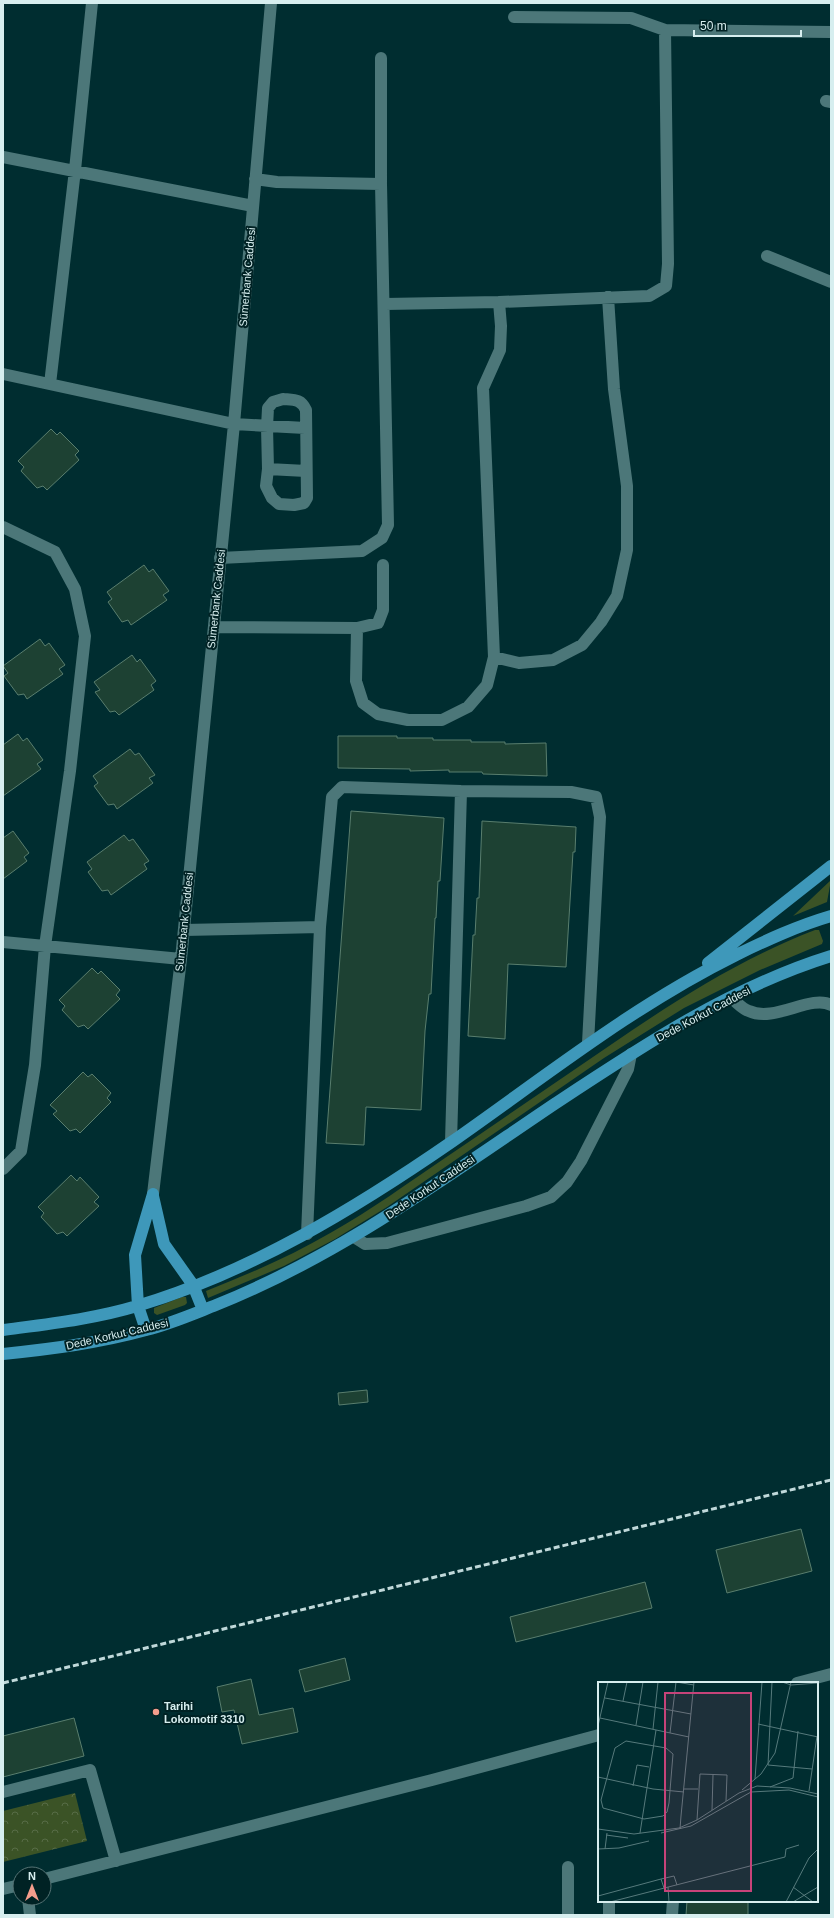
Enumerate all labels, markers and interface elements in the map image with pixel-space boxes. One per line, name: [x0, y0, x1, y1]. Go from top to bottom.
scale bar: [694, 12, 801, 38]
text: 50 m: [700, 19, 727, 33]
street label: Sümerbank Caddesi: [237, 227, 257, 327]
street label: Sümerbank Caddesi: [205, 549, 227, 649]
street label: Sümerbank Caddesi: [173, 872, 195, 972]
street label: Dede Korkut Caddesi: [654, 984, 752, 1044]
street label: Dede Korkut Caddesi: [383, 1153, 477, 1221]
street label: Dede Korkut Caddesi: [65, 1316, 169, 1352]
inset map: [598, 1682, 818, 1902]
place label: Tarihi Lokomotif 3310: [164, 1700, 245, 1725]
marker: Tarihi Lokomotif 3310: [151, 1707, 161, 1717]
north arrow: [12, 1866, 52, 1906]
text: N: [28, 1870, 36, 1882]

